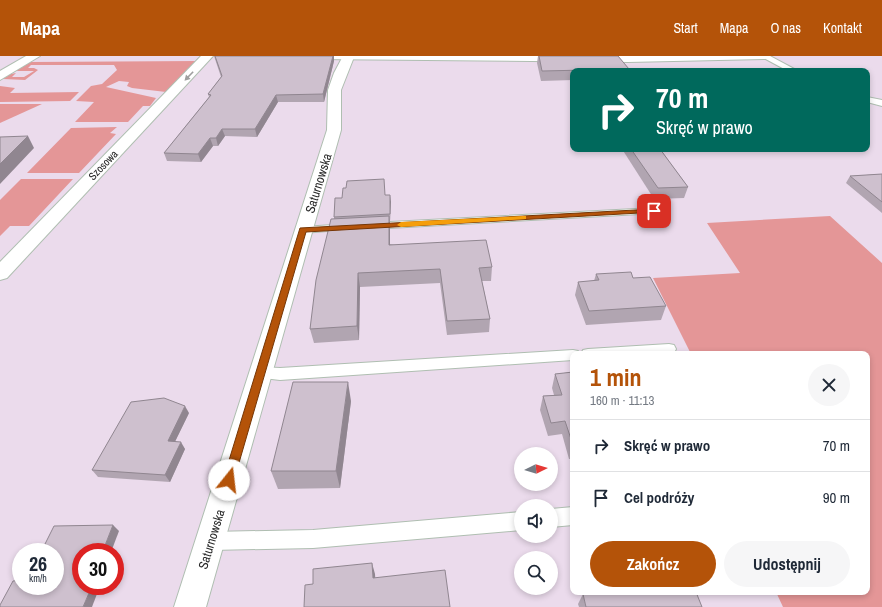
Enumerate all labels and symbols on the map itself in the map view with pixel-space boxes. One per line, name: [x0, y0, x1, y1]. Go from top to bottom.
one-way arrow: [184, 71, 193, 81]
street label: Szosowa: [85, 147, 121, 183]
street label: Saturnowska: [301, 151, 336, 215]
pin: [637, 194, 671, 228]
north arrow: [514, 447, 558, 491]
position arrow: [208, 459, 250, 501]
street label: Saturnowska: [194, 507, 229, 571]
speed limit sign: 30: [72, 543, 124, 595]

